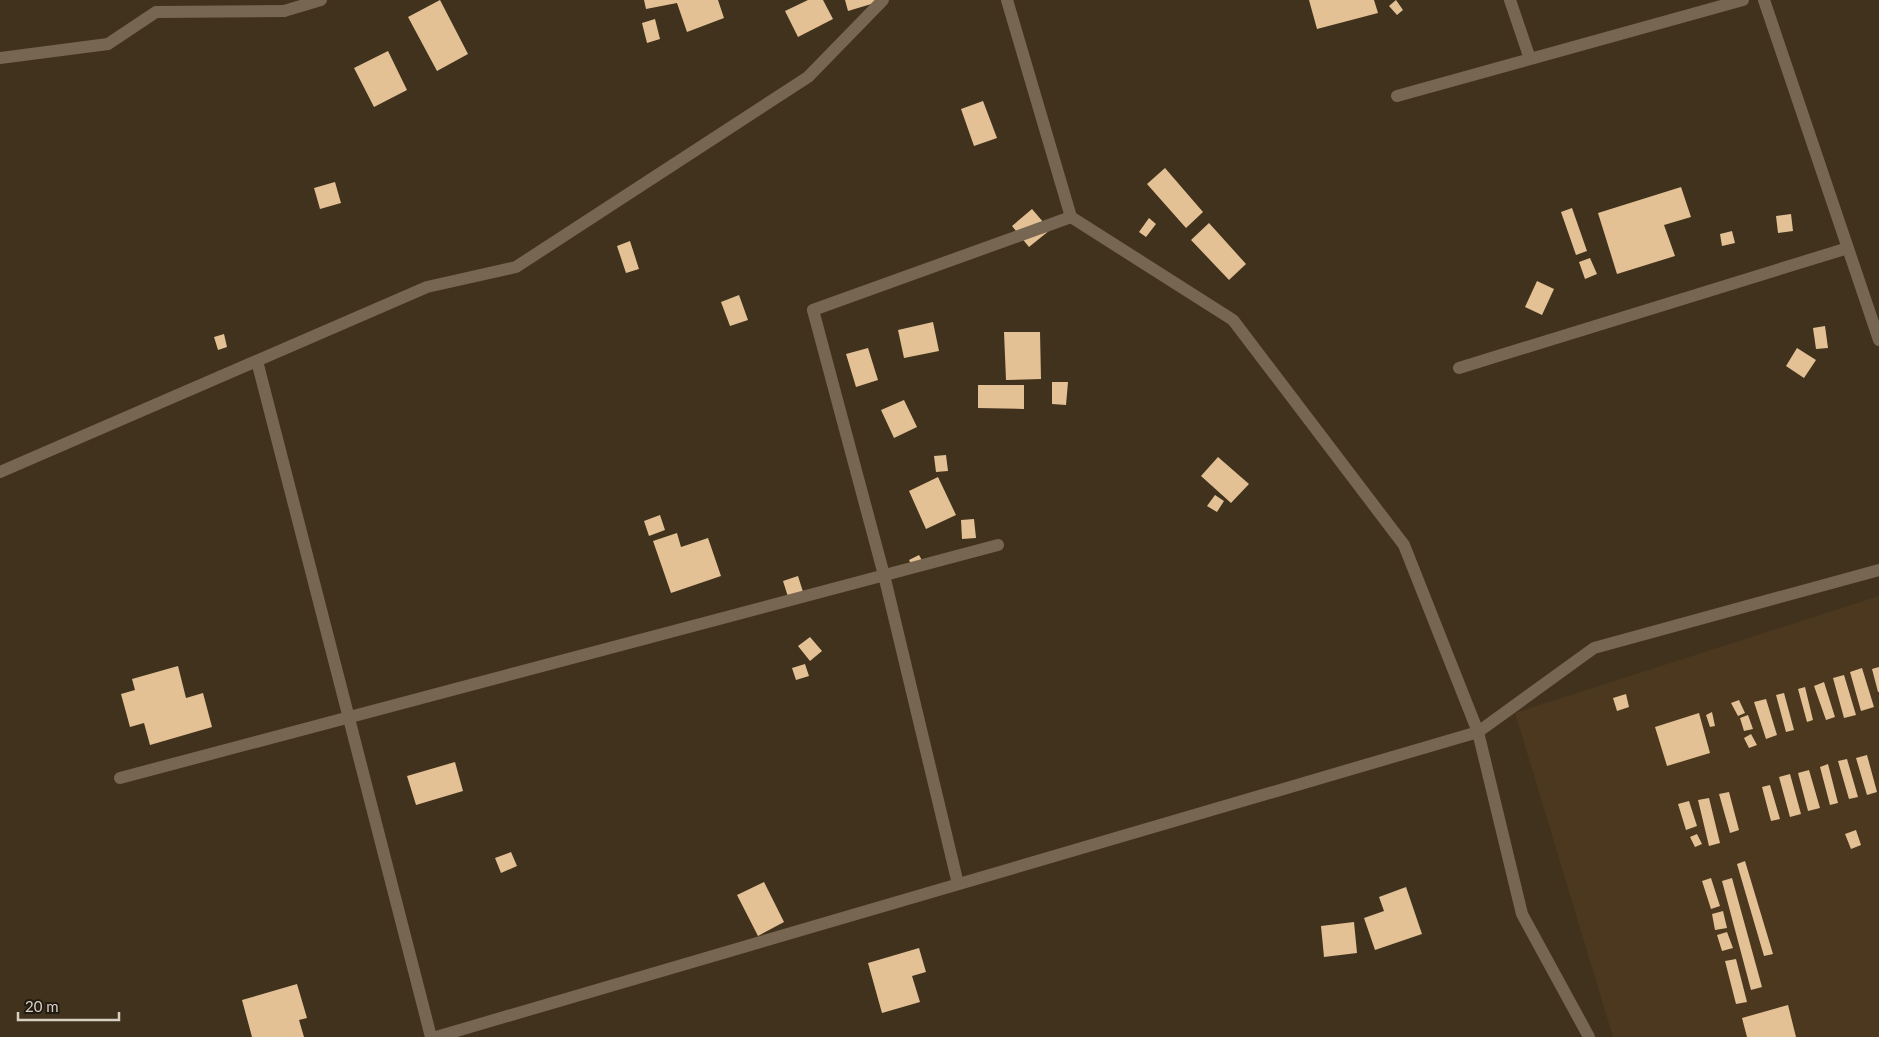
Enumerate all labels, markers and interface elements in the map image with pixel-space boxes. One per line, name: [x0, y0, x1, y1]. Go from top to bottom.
scale bar: [18, 990, 119, 1022]
text: 20 m: [25, 997, 59, 1015]

